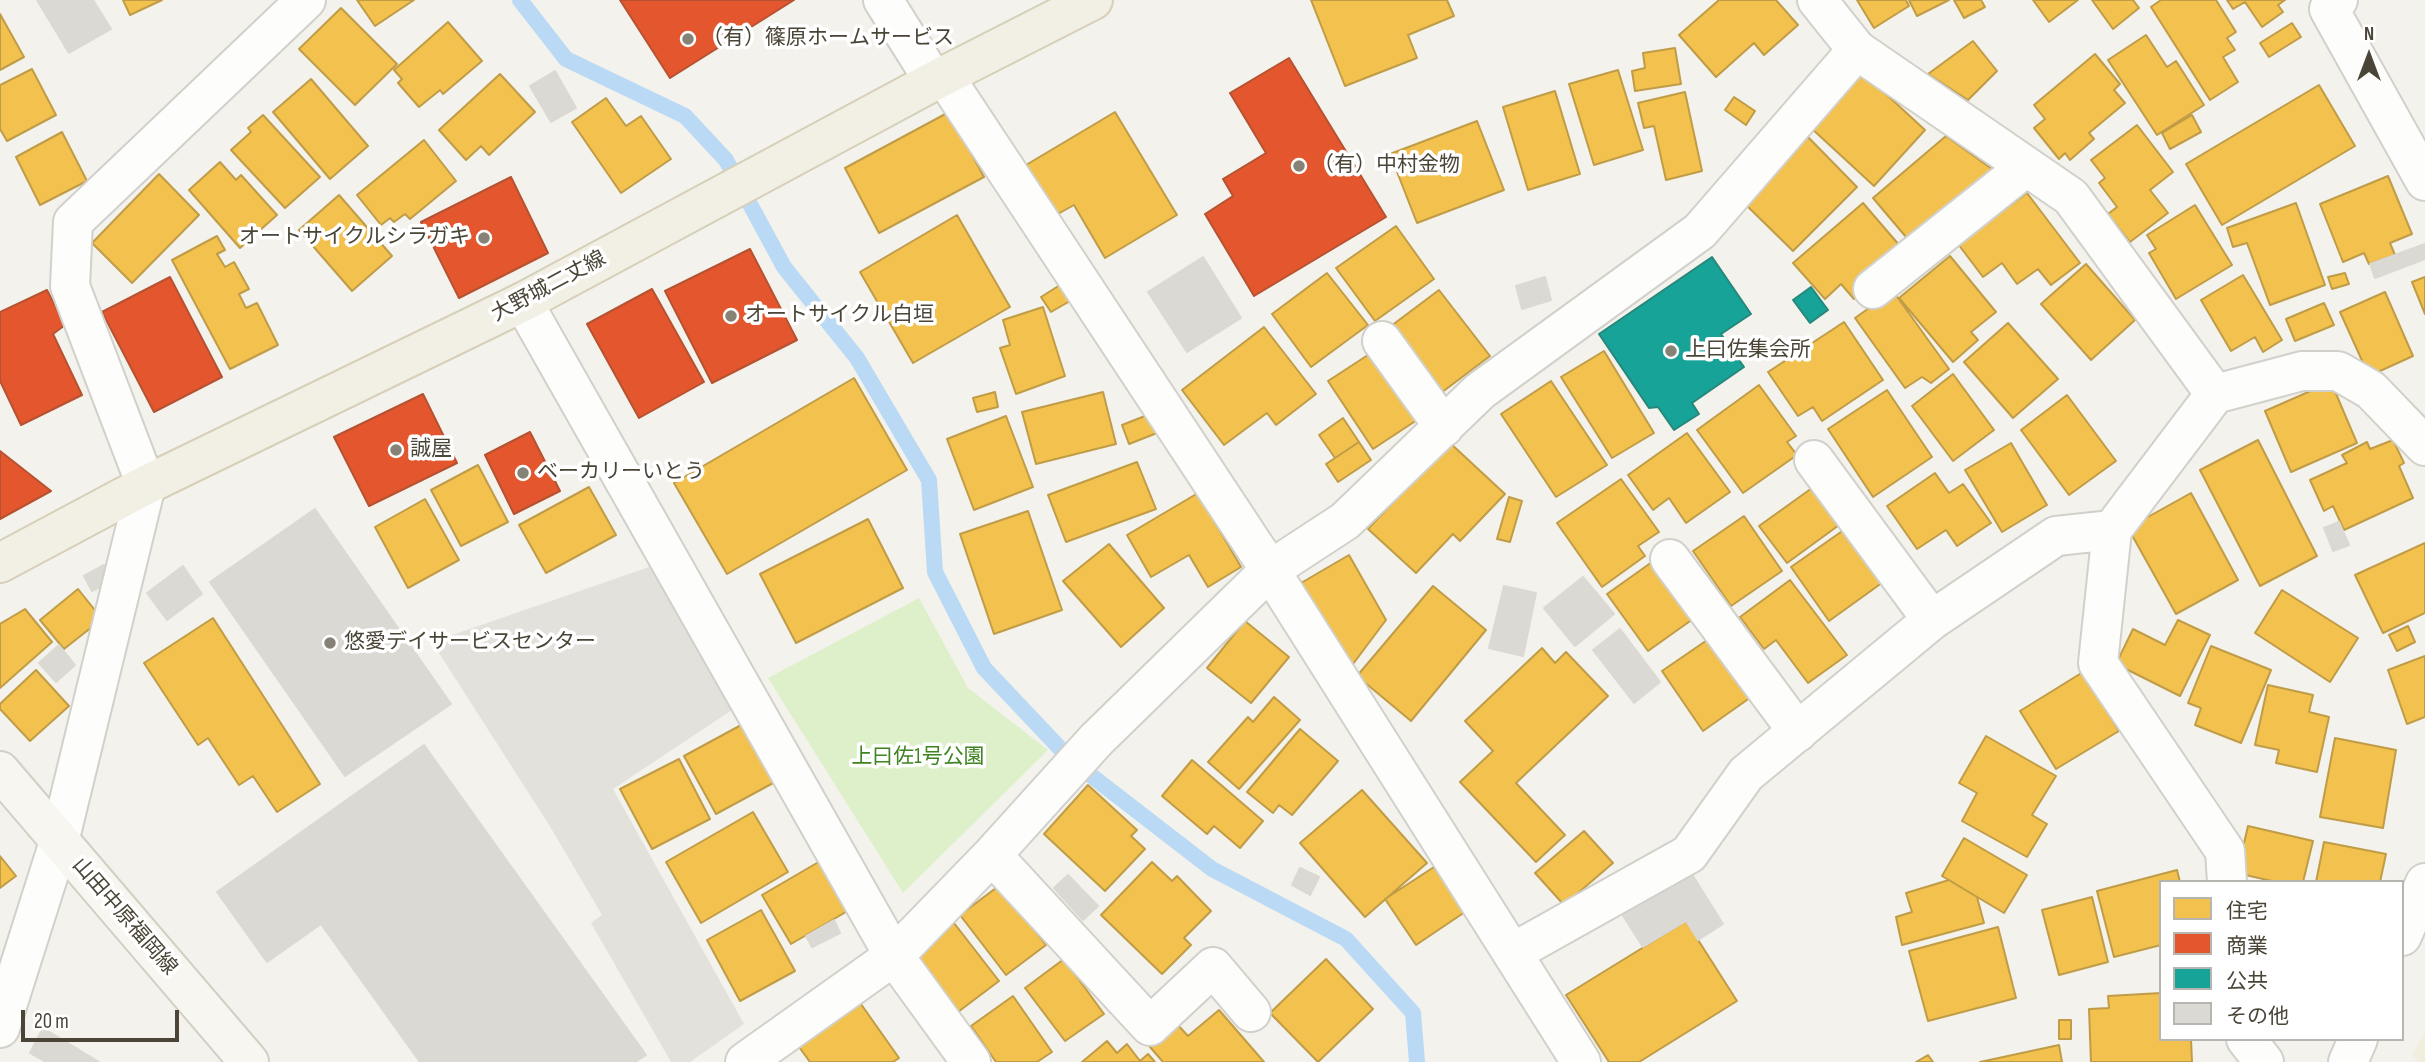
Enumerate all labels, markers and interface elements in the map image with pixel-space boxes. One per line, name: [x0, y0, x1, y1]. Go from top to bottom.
north arrow: [2334, 21, 2404, 91]
text: N: [2364, 23, 2374, 46]
place label: （有）篠原ホームサービス: [702, 26, 954, 52]
marker: （有）篠原ホームサービス: [680, 31, 696, 47]
place label: （有）中村金物: [1313, 153, 1460, 179]
marker: （有）中村金物: [1291, 158, 1307, 174]
place label: オートサイクルシラガキ: [239, 225, 470, 251]
marker: オートサイクルシラガキ: [476, 230, 492, 246]
street label: 大野城二丈線: [487, 246, 611, 328]
place label: オートサイクル白垣: [745, 303, 934, 329]
marker: オートサイクル白垣: [723, 308, 739, 324]
place label: 上曰佐集会所: [1685, 338, 1811, 364]
marker: 上曰佐集会所: [1663, 343, 1679, 359]
place label: 誠屋: [410, 437, 452, 463]
marker: 誠屋: [388, 442, 404, 458]
place label: ベーカリーいとう: [537, 460, 705, 486]
marker: ベーカリーいとう: [515, 465, 531, 481]
place label: 悠愛デイサービスセンター: [344, 630, 596, 656]
marker: 悠愛デイサービスセンター: [322, 635, 338, 651]
park label: 上曰佐1号公園: [851, 745, 985, 771]
street label: 山田中原福岡線: [66, 853, 182, 981]
legend: [2159, 880, 2404, 1041]
text: 住宅: [2226, 899, 2268, 924]
text: 商業: [2226, 934, 2268, 959]
text: 公共: [2226, 969, 2268, 994]
scale bar: [24, 996, 182, 1040]
text: その他: [2226, 1004, 2289, 1029]
text: 20 m: [34, 1009, 69, 1034]

